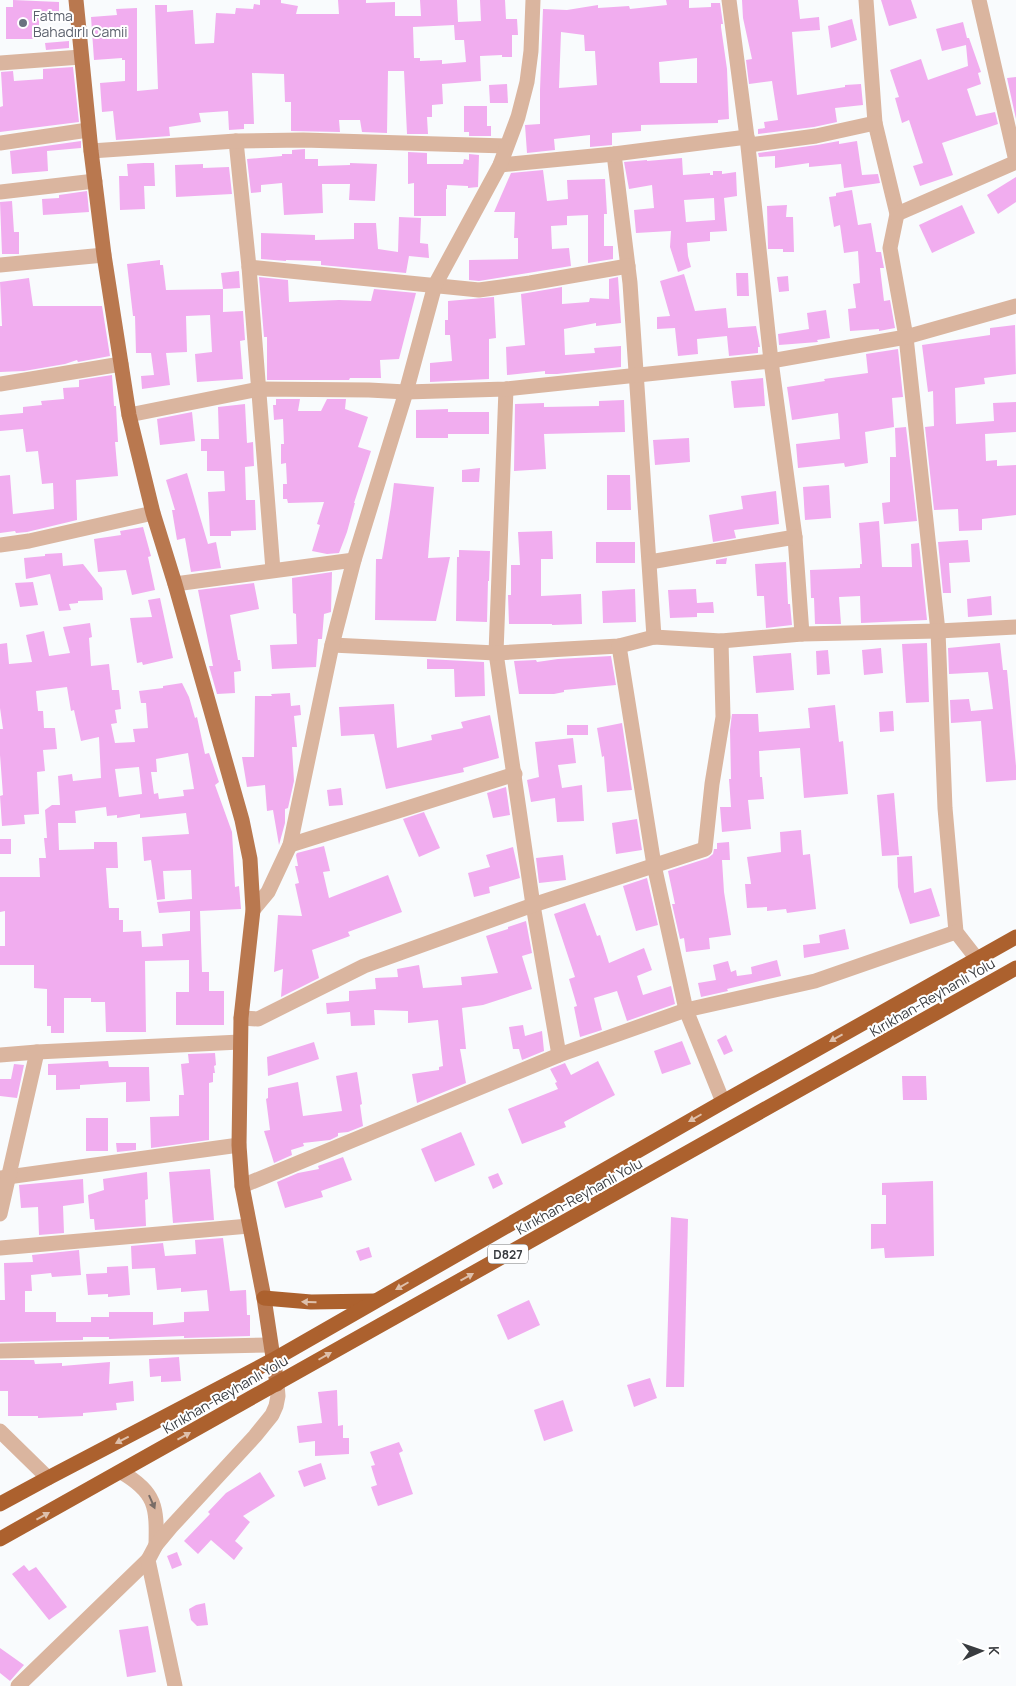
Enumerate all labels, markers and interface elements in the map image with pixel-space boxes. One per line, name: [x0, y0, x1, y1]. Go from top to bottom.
place label: Fatma Bahadırlı Camii: [33, 6, 128, 41]
marker: Fatma Bahadırlı Camii: [17, 17, 29, 29]
street label: Kırıkhan-Reyhanlı Yolu: [866, 953, 998, 1041]
one-way arrow: [829, 1034, 844, 1042]
one-way arrow: [688, 1113, 701, 1122]
street label: Kırıkhan-Reyhanlı Yolu: [512, 1153, 646, 1239]
road number: D827: [488, 1244, 528, 1264]
one-way arrow: [461, 1272, 474, 1281]
one-way arrow: [395, 1281, 409, 1290]
one-way arrow: [301, 1298, 317, 1306]
street label: Kırıkhan-Reyhanlı Yolu: [159, 1350, 291, 1438]
one-way arrow: [319, 1351, 332, 1360]
one-way arrow: [177, 1432, 192, 1440]
one-way arrow: [114, 1436, 129, 1444]
one-way arrow: [148, 1495, 156, 1509]
one-way arrow: [36, 1511, 49, 1520]
north arrow: [956, 1626, 1006, 1676]
text: K: [985, 1646, 1004, 1656]

